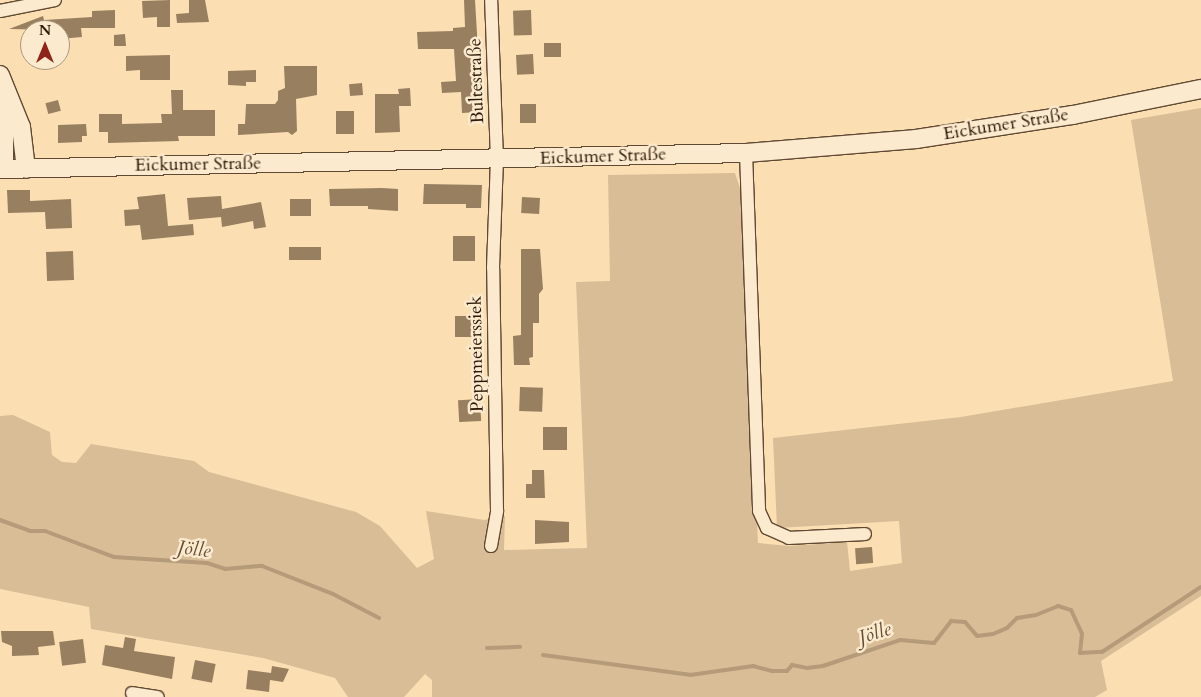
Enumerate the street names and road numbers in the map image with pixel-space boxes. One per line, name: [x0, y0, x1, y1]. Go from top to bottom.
street label: Bultestraße: [465, 38, 489, 124]
street label: Eickumer Straße: [942, 104, 1070, 146]
street label: Eickumer Straße: [539, 144, 667, 170]
street label: Eickumer Straße: [135, 153, 261, 177]
street label: Peppmeierssiek: [465, 296, 489, 412]

